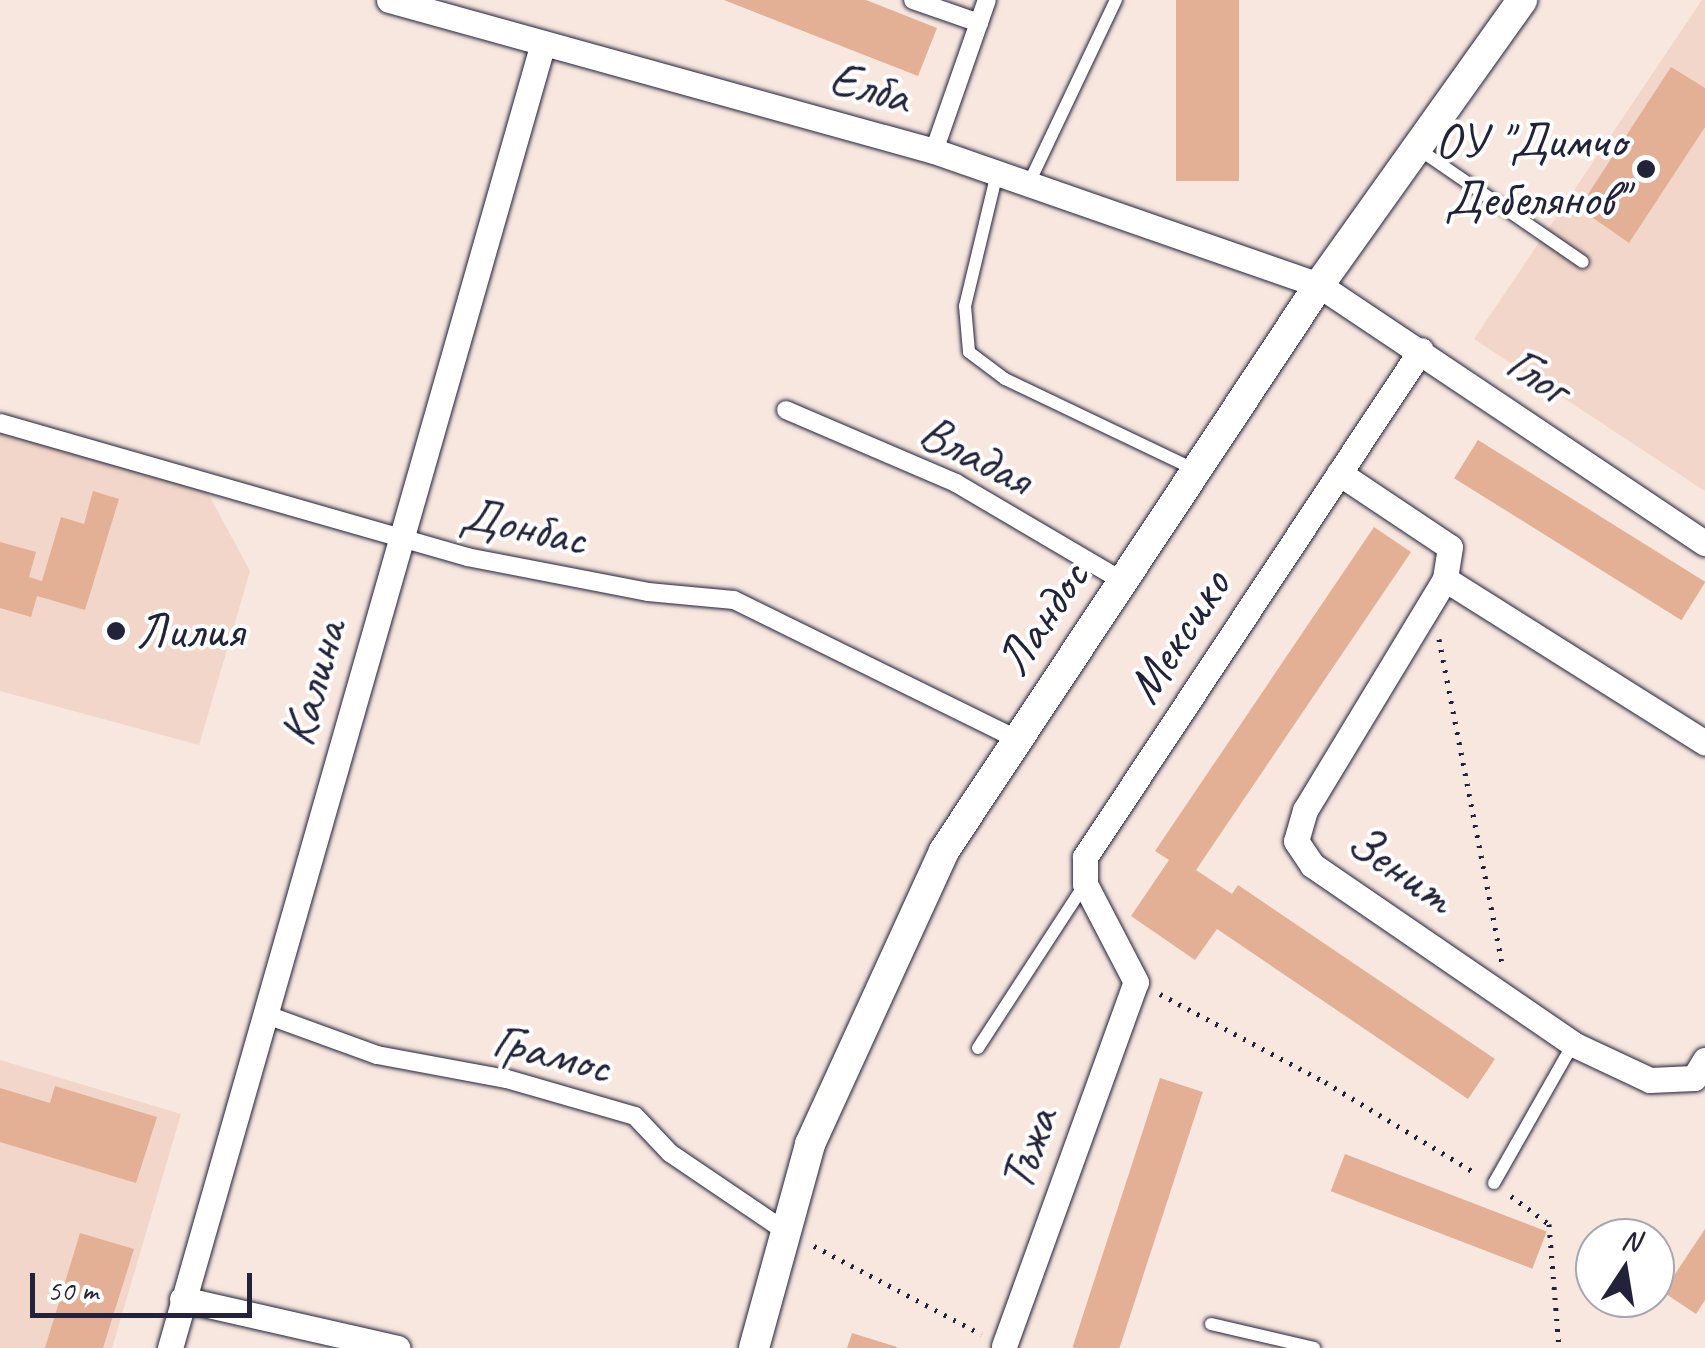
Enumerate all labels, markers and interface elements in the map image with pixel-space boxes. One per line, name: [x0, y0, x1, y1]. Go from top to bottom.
street label: Елба: [823, 48, 917, 126]
place label: ОУ "Димчо Дебелянов": [1435, 110, 1626, 228]
marker: ОУ "Димчо Дебелянов": [1635, 158, 1657, 180]
street label: Глог: [1495, 333, 1581, 417]
street label: Владая: [910, 401, 1042, 509]
street label: Донбас: [456, 483, 592, 569]
street label: Ландос: [982, 549, 1102, 687]
street label: Мексико: [1113, 558, 1243, 714]
place label: Лилия: [136, 601, 243, 661]
street label: Калина: [267, 614, 359, 752]
marker: Лилия: [105, 620, 127, 642]
street label: Зенит: [1336, 811, 1466, 927]
street label: Грамос: [487, 1009, 617, 1097]
street label: Тъжа: [986, 1100, 1070, 1198]
north arrow: [1575, 1218, 1675, 1318]
text: N: [1619, 1221, 1643, 1259]
scale bar: [35, 1253, 258, 1315]
text: 50 m: [47, 1271, 98, 1309]

